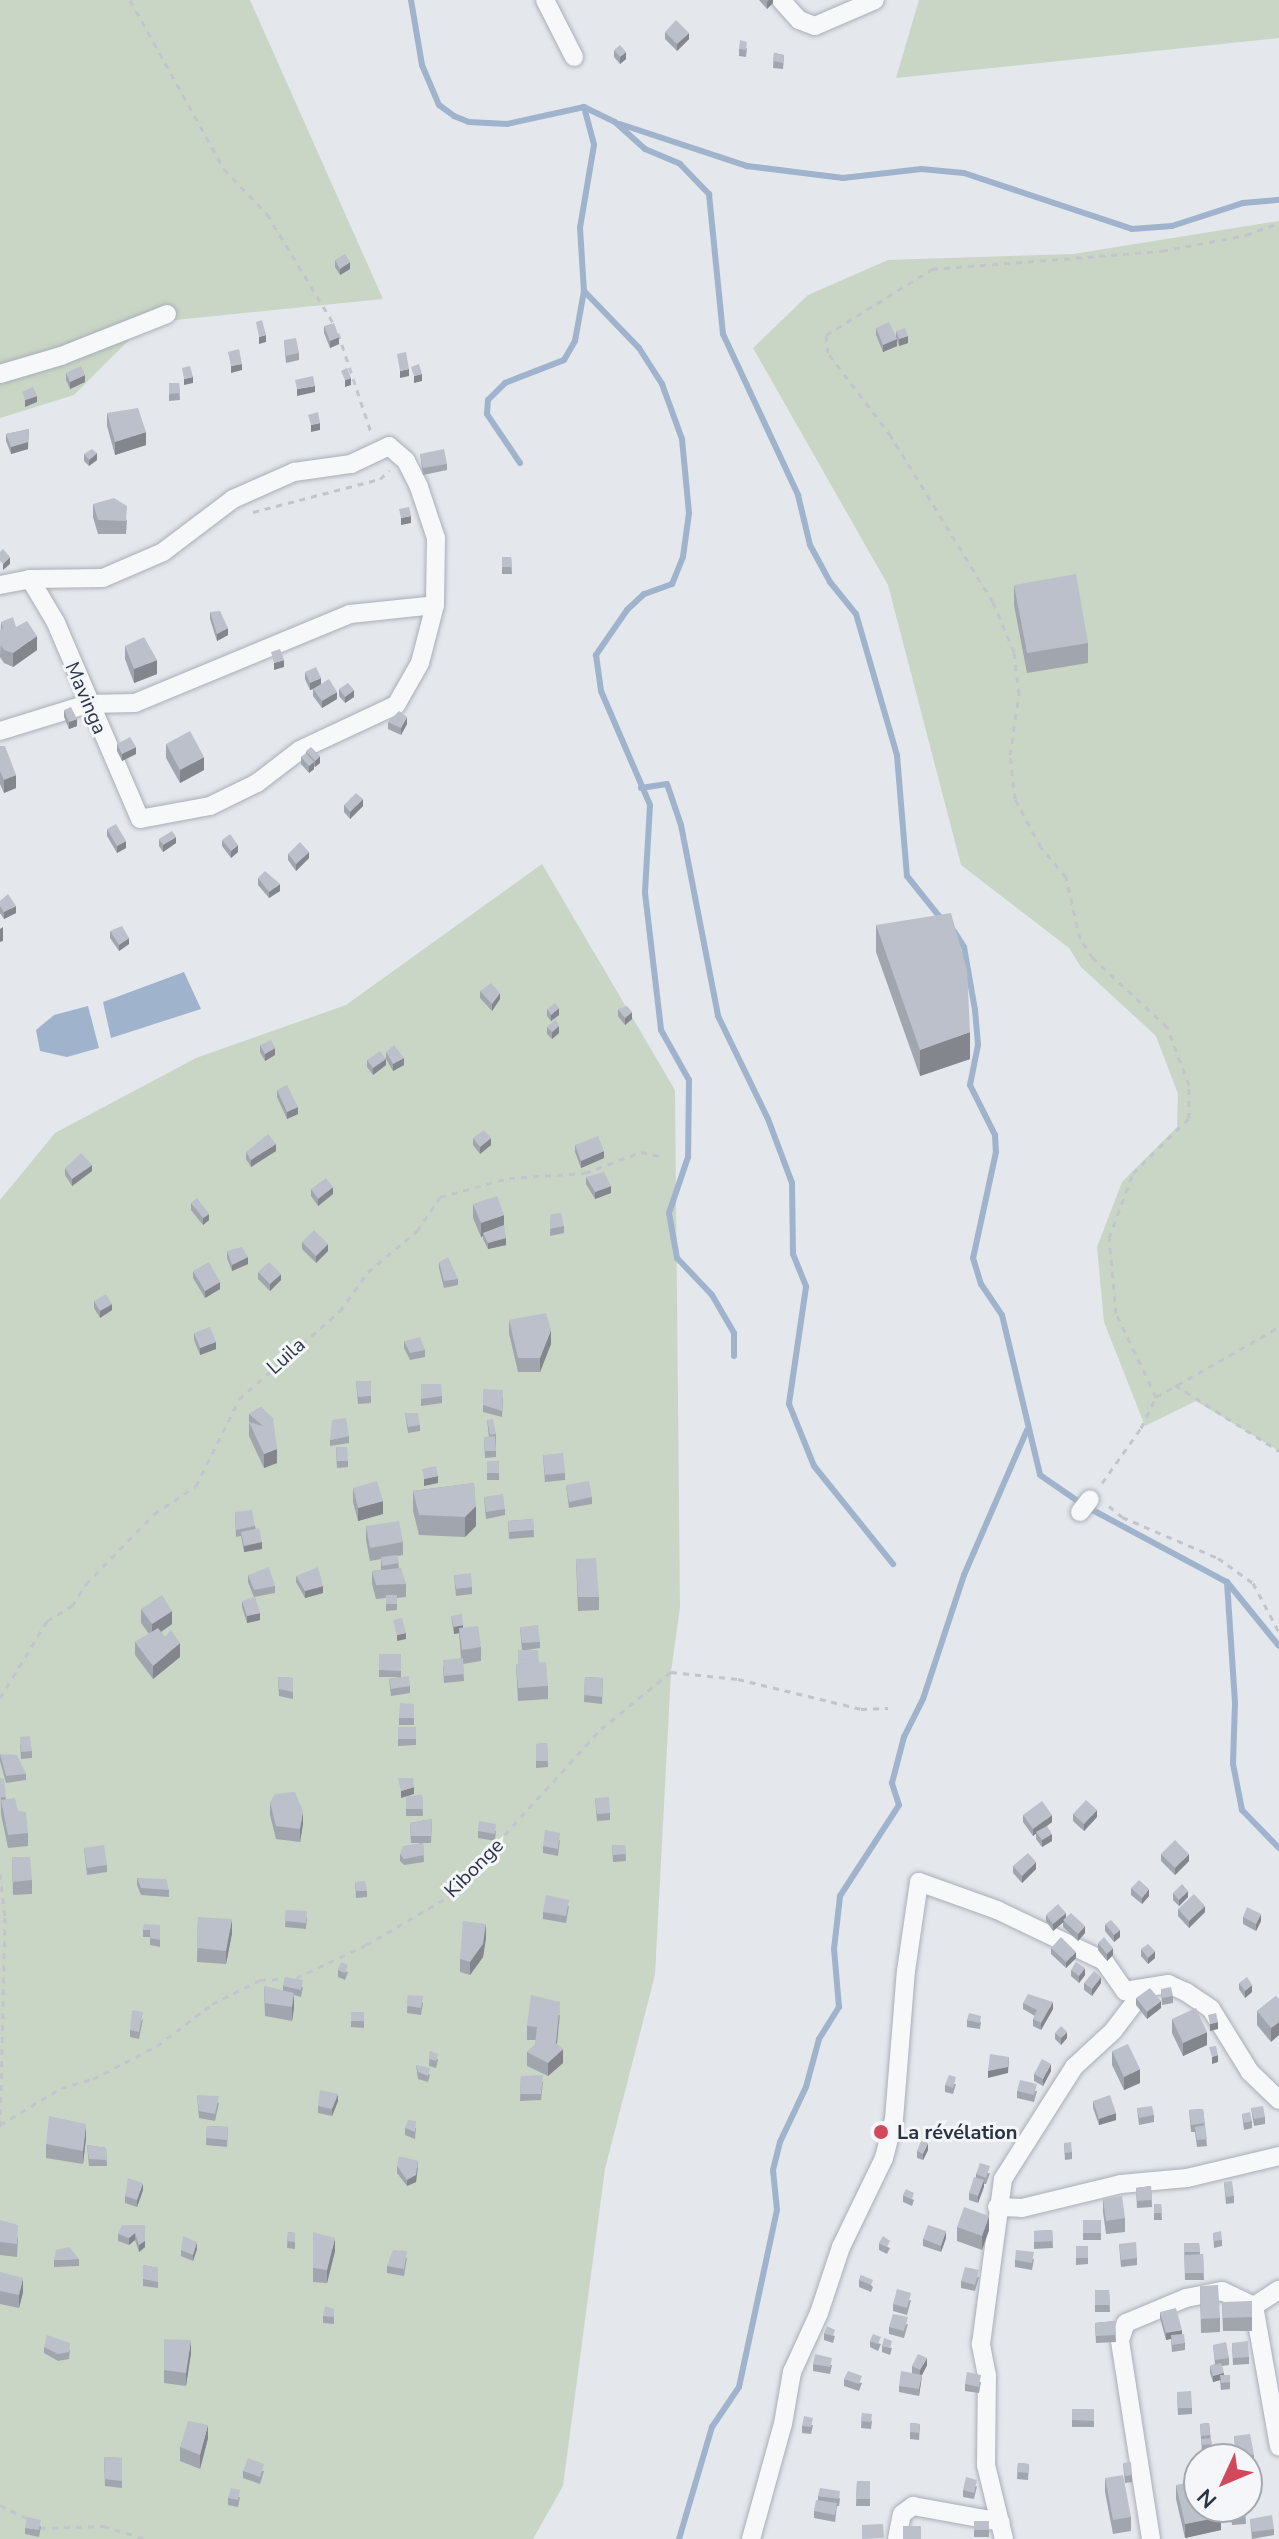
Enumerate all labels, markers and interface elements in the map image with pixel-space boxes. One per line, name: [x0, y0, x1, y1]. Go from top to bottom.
street label: Mavinga: [60, 658, 112, 738]
street label: Luila: [262, 1333, 310, 1379]
street label: Kibonge: [439, 1833, 509, 1903]
place label: La révélation: [897, 2120, 1017, 2144]
marker: La révélation: [872, 2123, 890, 2141]
north arrow: [1183, 2443, 1263, 2523]
text: N: [1191, 2482, 1224, 2515]

